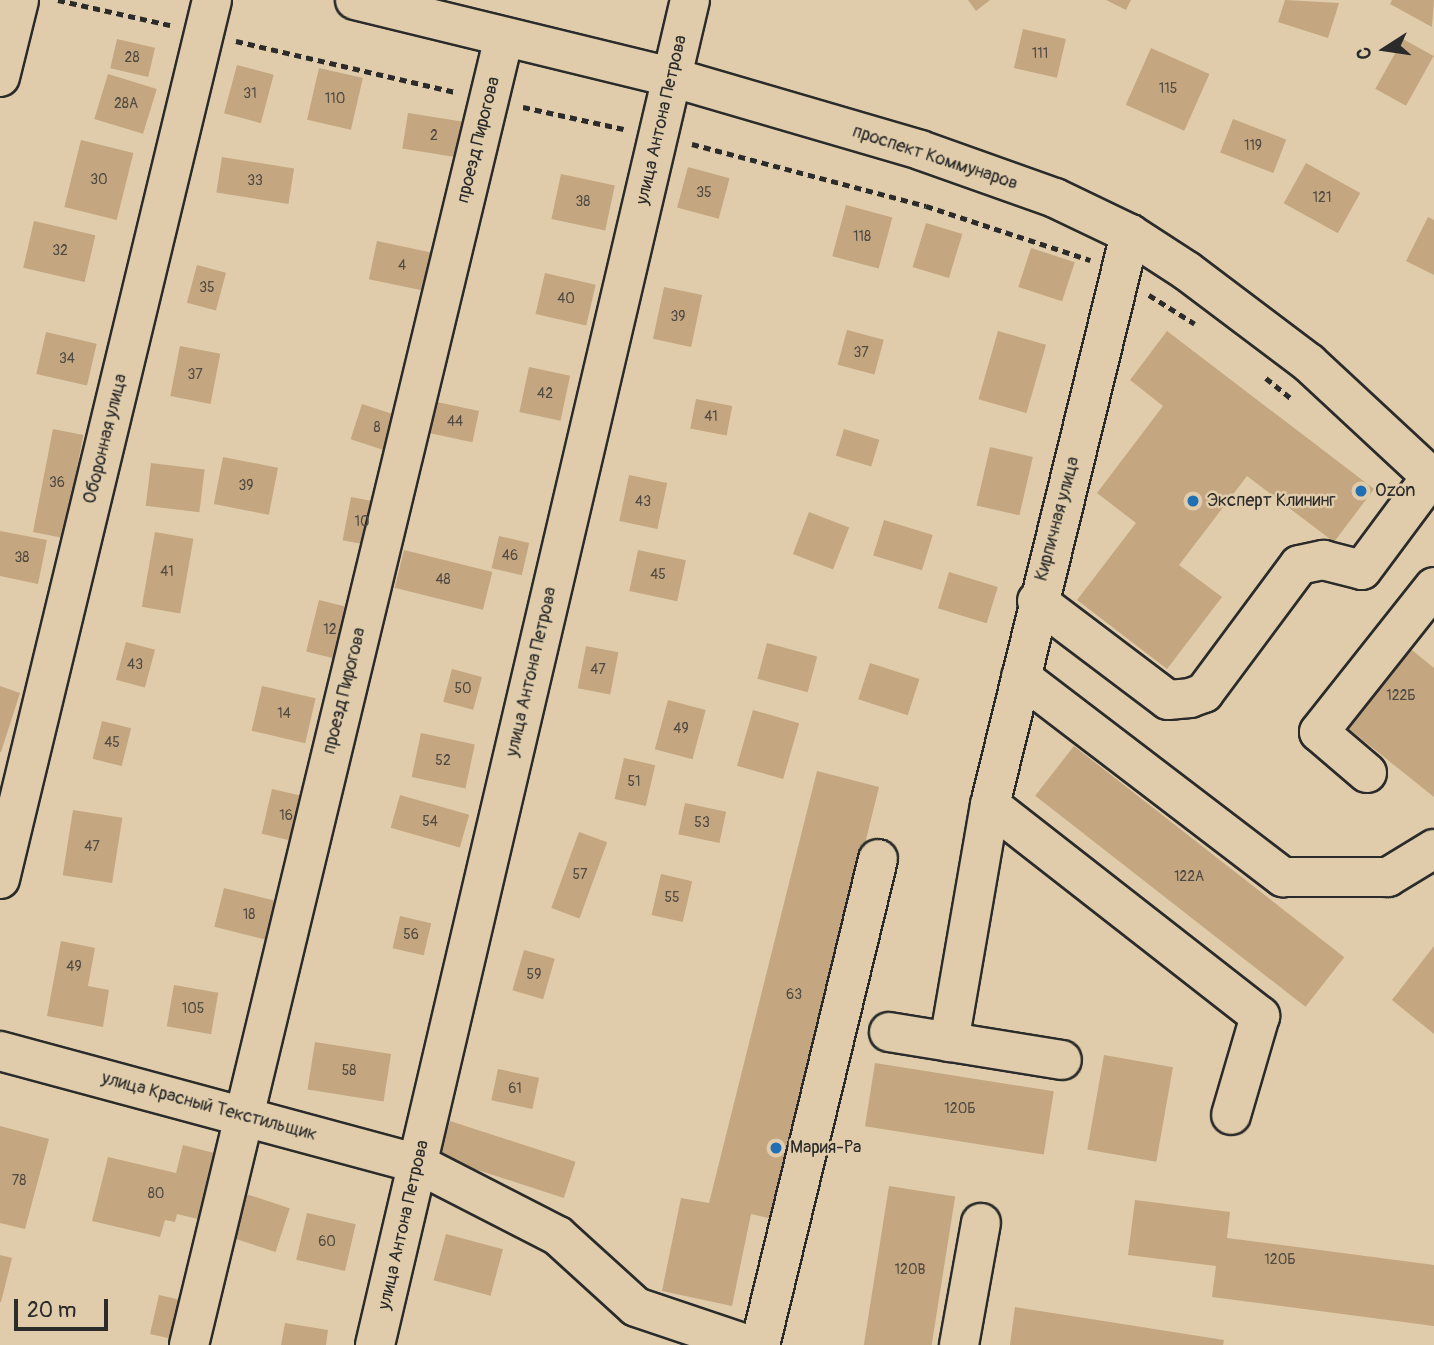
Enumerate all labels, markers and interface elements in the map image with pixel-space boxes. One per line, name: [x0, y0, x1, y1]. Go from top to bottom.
north arrow: [1350, 14, 1420, 84]
street label: улица Антона Петрова: [632, 33, 692, 207]
text: С: [1352, 45, 1377, 62]
house number: 111: [1032, 46, 1048, 62]
house number: 28: [125, 50, 139, 66]
street label: проезд Пирогова: [453, 75, 505, 205]
house number: 115: [1159, 81, 1177, 97]
house number: 31: [243, 86, 257, 102]
house number: 110: [325, 91, 345, 107]
house number: 28А: [114, 96, 138, 112]
street label: проспект Коммунаров: [850, 121, 1020, 195]
house number: 2: [430, 128, 438, 144]
house number: 119: [1244, 138, 1262, 154]
house number: 30: [90, 172, 108, 188]
house number: 33: [247, 173, 263, 189]
house number: 35: [696, 185, 712, 201]
house number: 121: [1313, 190, 1331, 206]
house number: 38: [576, 194, 590, 210]
house number: 118: [853, 229, 871, 245]
house number: 32: [52, 243, 68, 259]
house number: 4: [398, 258, 406, 274]
house number: 35: [199, 280, 215, 296]
house number: 40: [557, 291, 575, 307]
house number: 39: [670, 309, 686, 325]
house number: 37: [853, 345, 869, 361]
house number: 34: [59, 351, 75, 367]
house number: 37: [187, 367, 203, 383]
street label: Оборонная улица: [79, 372, 133, 506]
house number: 42: [537, 386, 553, 402]
house number: 41: [704, 409, 718, 425]
house number: 44: [447, 414, 463, 430]
house number: 8: [373, 420, 381, 436]
street label: Кирпичная улица: [1031, 455, 1085, 583]
house number: 36: [49, 475, 65, 491]
house number: 39: [238, 478, 254, 494]
place label: Ozon: [1375, 480, 1415, 502]
marker: Ozon: [1353, 483, 1369, 499]
place label: Эксперт Клининг: [1207, 490, 1336, 512]
marker: Эксперт Клининг: [1185, 493, 1201, 509]
house number: 43: [635, 494, 651, 510]
house number: 10: [354, 514, 370, 530]
house number: 46: [502, 548, 518, 564]
house number: 38: [15, 550, 29, 566]
house number: 41: [160, 564, 174, 580]
house number: 45: [650, 567, 666, 583]
house number: 48: [435, 572, 451, 588]
street label: улица Антона Петрова: [502, 585, 562, 759]
house number: 12: [323, 622, 337, 638]
street label: проезд Пирогова: [319, 626, 371, 756]
house number: 43: [127, 657, 143, 673]
house number: 47: [590, 662, 606, 678]
house number: 50: [454, 681, 472, 697]
house number: 122Б: [1386, 688, 1416, 704]
house number: 14: [277, 706, 291, 722]
house number: 49: [673, 721, 689, 737]
house number: 45: [104, 735, 120, 751]
house number: 52: [435, 753, 451, 769]
house number: 51: [627, 774, 641, 790]
house number: 16: [279, 808, 293, 824]
house number: 54: [422, 814, 438, 830]
house number: 53: [694, 815, 710, 831]
house number: 47: [84, 839, 100, 855]
house number: 57: [573, 867, 587, 883]
house number: 122А: [1174, 869, 1204, 885]
house number: 55: [664, 890, 680, 906]
house number: 18: [243, 907, 255, 923]
house number: 56: [403, 927, 419, 943]
house number: 49: [66, 959, 82, 975]
house number: 59: [527, 967, 541, 983]
house number: 63: [786, 987, 802, 1003]
house number: 105: [182, 1001, 204, 1017]
house number: 58: [342, 1063, 356, 1079]
street label: улица Красный Текстильщик: [99, 1068, 319, 1146]
house number: 61: [508, 1081, 522, 1097]
house number: 120Б: [944, 1101, 976, 1117]
place label: Мария-Ра: [790, 1137, 861, 1159]
street label: улица Антона Петрова: [374, 1138, 434, 1312]
marker: Мария-Ра: [768, 1140, 784, 1156]
house number: 78: [12, 1173, 26, 1189]
house number: 80: [148, 1186, 164, 1202]
house number: 60: [318, 1234, 336, 1250]
house number: 120Б: [1264, 1252, 1296, 1268]
house number: 120В: [895, 1262, 925, 1278]
scale bar: [18, 1286, 112, 1330]
text: 20 m: [27, 1297, 76, 1324]

